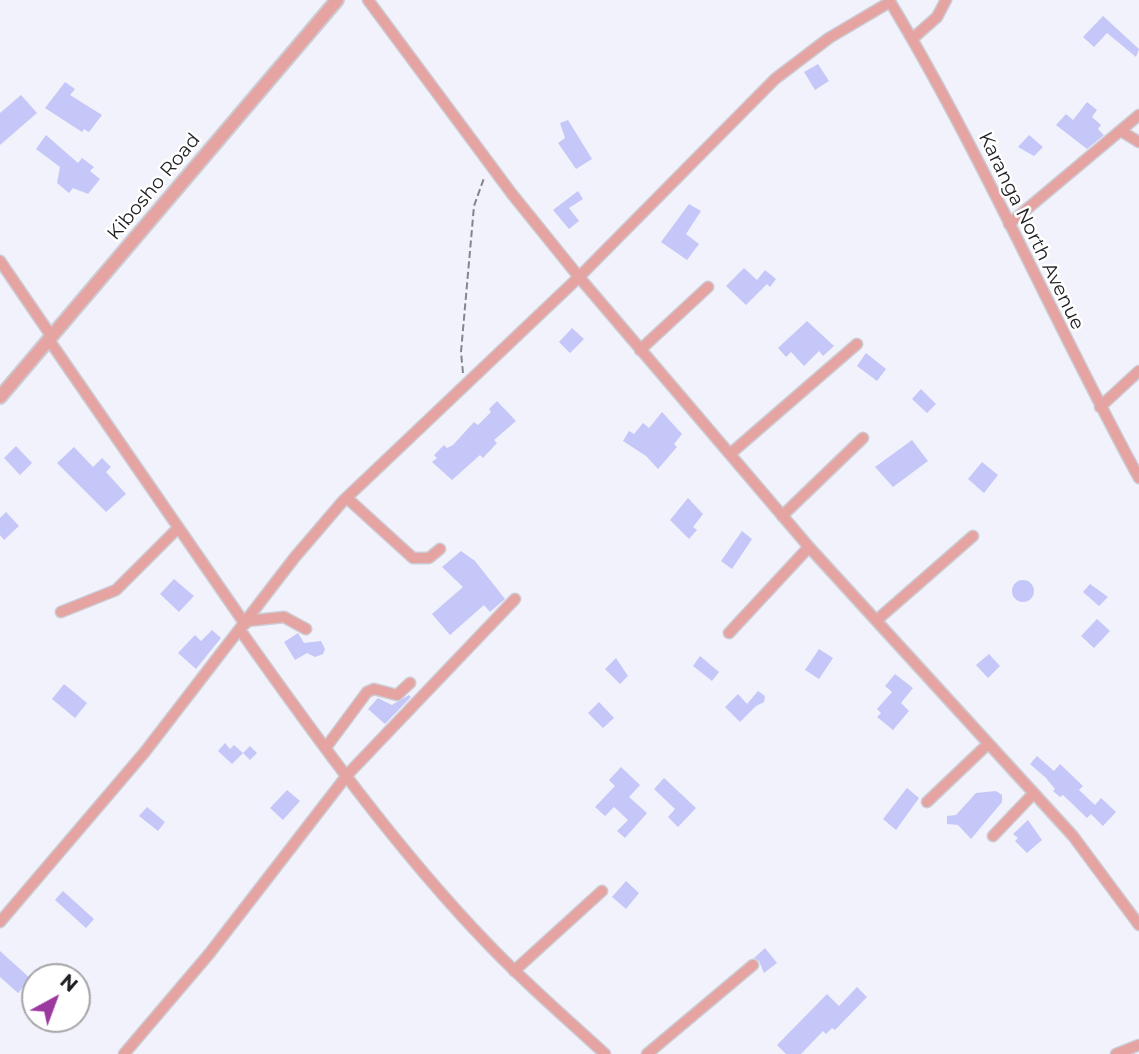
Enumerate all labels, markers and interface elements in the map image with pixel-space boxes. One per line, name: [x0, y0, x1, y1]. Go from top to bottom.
street label: Karanga North Avenue: [973, 128, 1089, 334]
street label: Kibosho Road: [103, 129, 205, 245]
north arrow: [21, 963, 91, 1033]
text: N: [55, 970, 82, 997]

